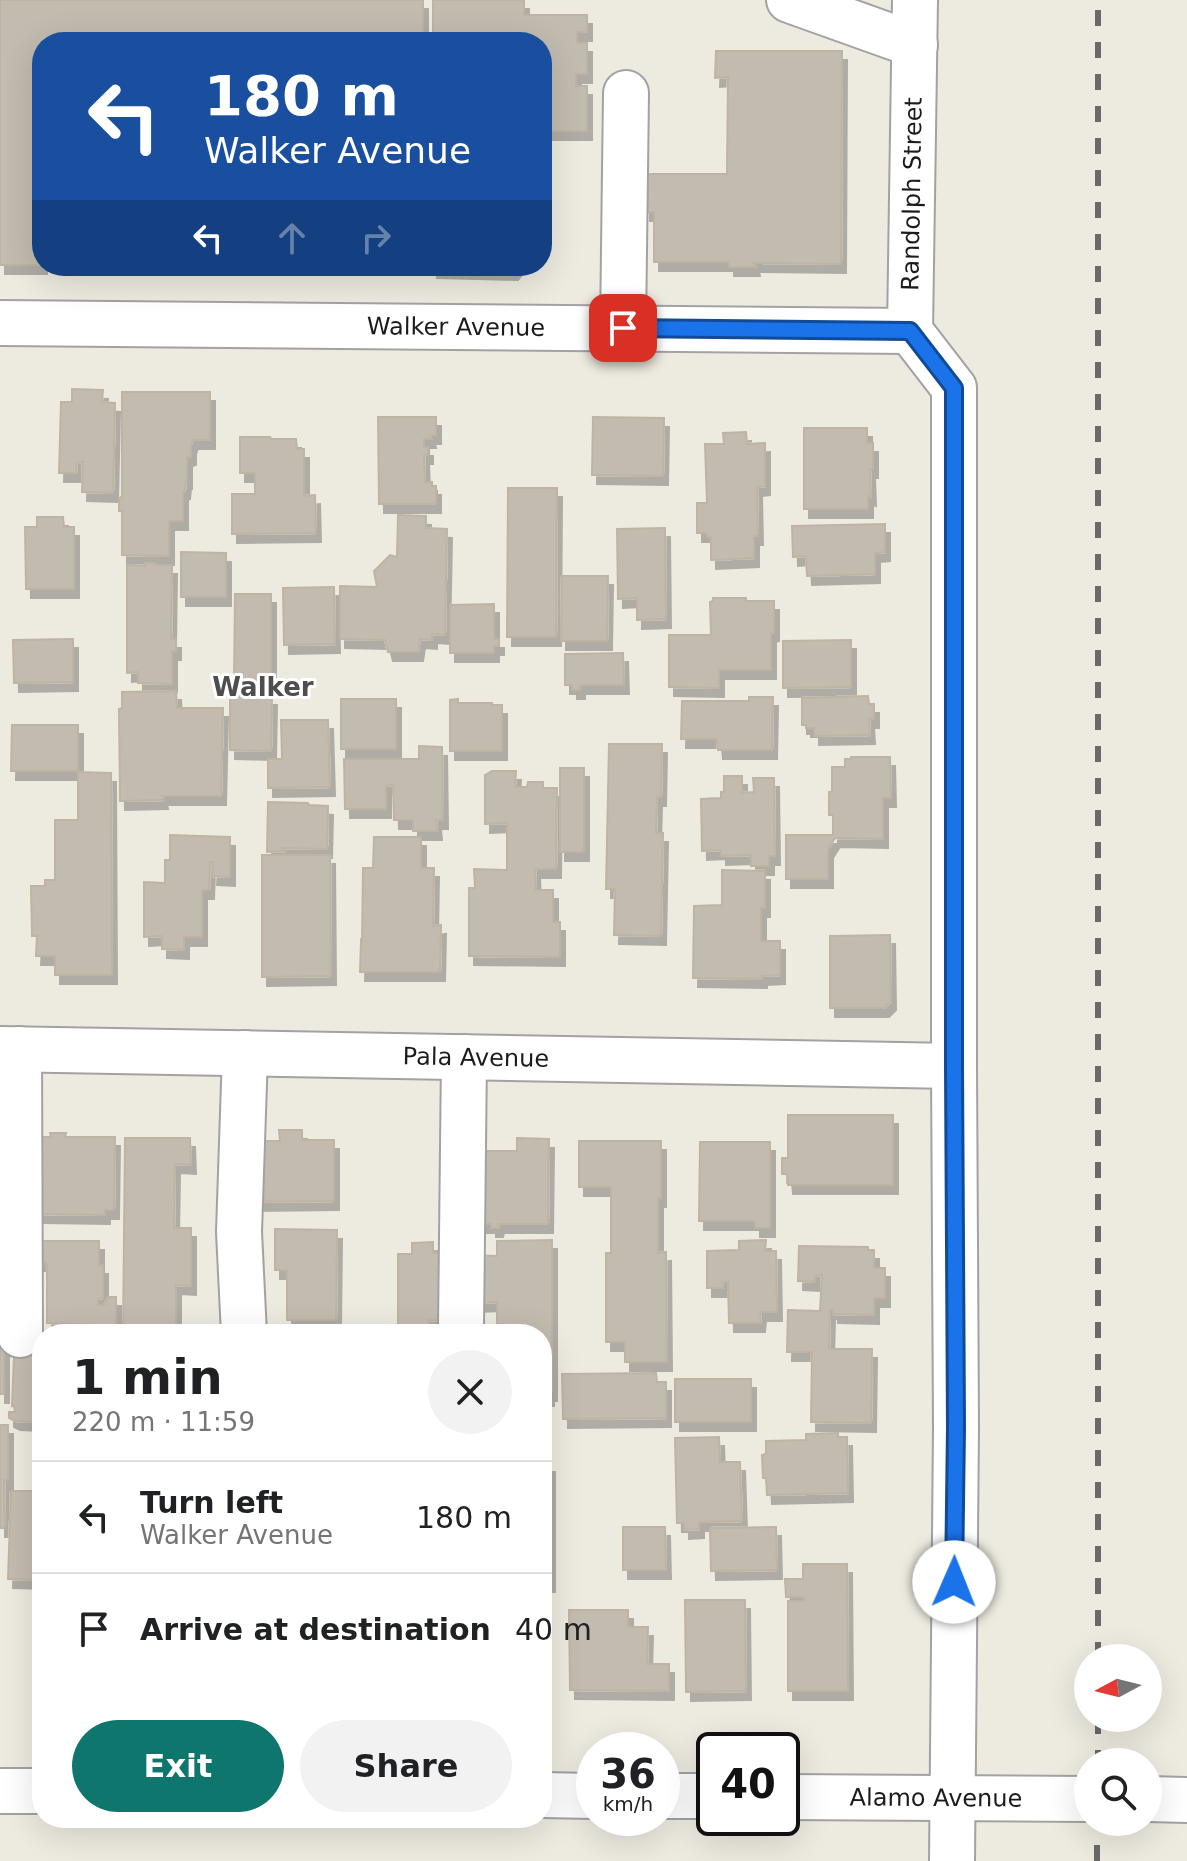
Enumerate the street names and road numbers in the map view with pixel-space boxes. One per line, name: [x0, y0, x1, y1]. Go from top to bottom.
street label: Randolph Street: [896, 97, 928, 291]
street label: Walker Avenue: [367, 312, 545, 342]
street label: Pala Avenue: [403, 1042, 549, 1073]
street label: Alamo Avenue: [850, 1783, 1022, 1813]

